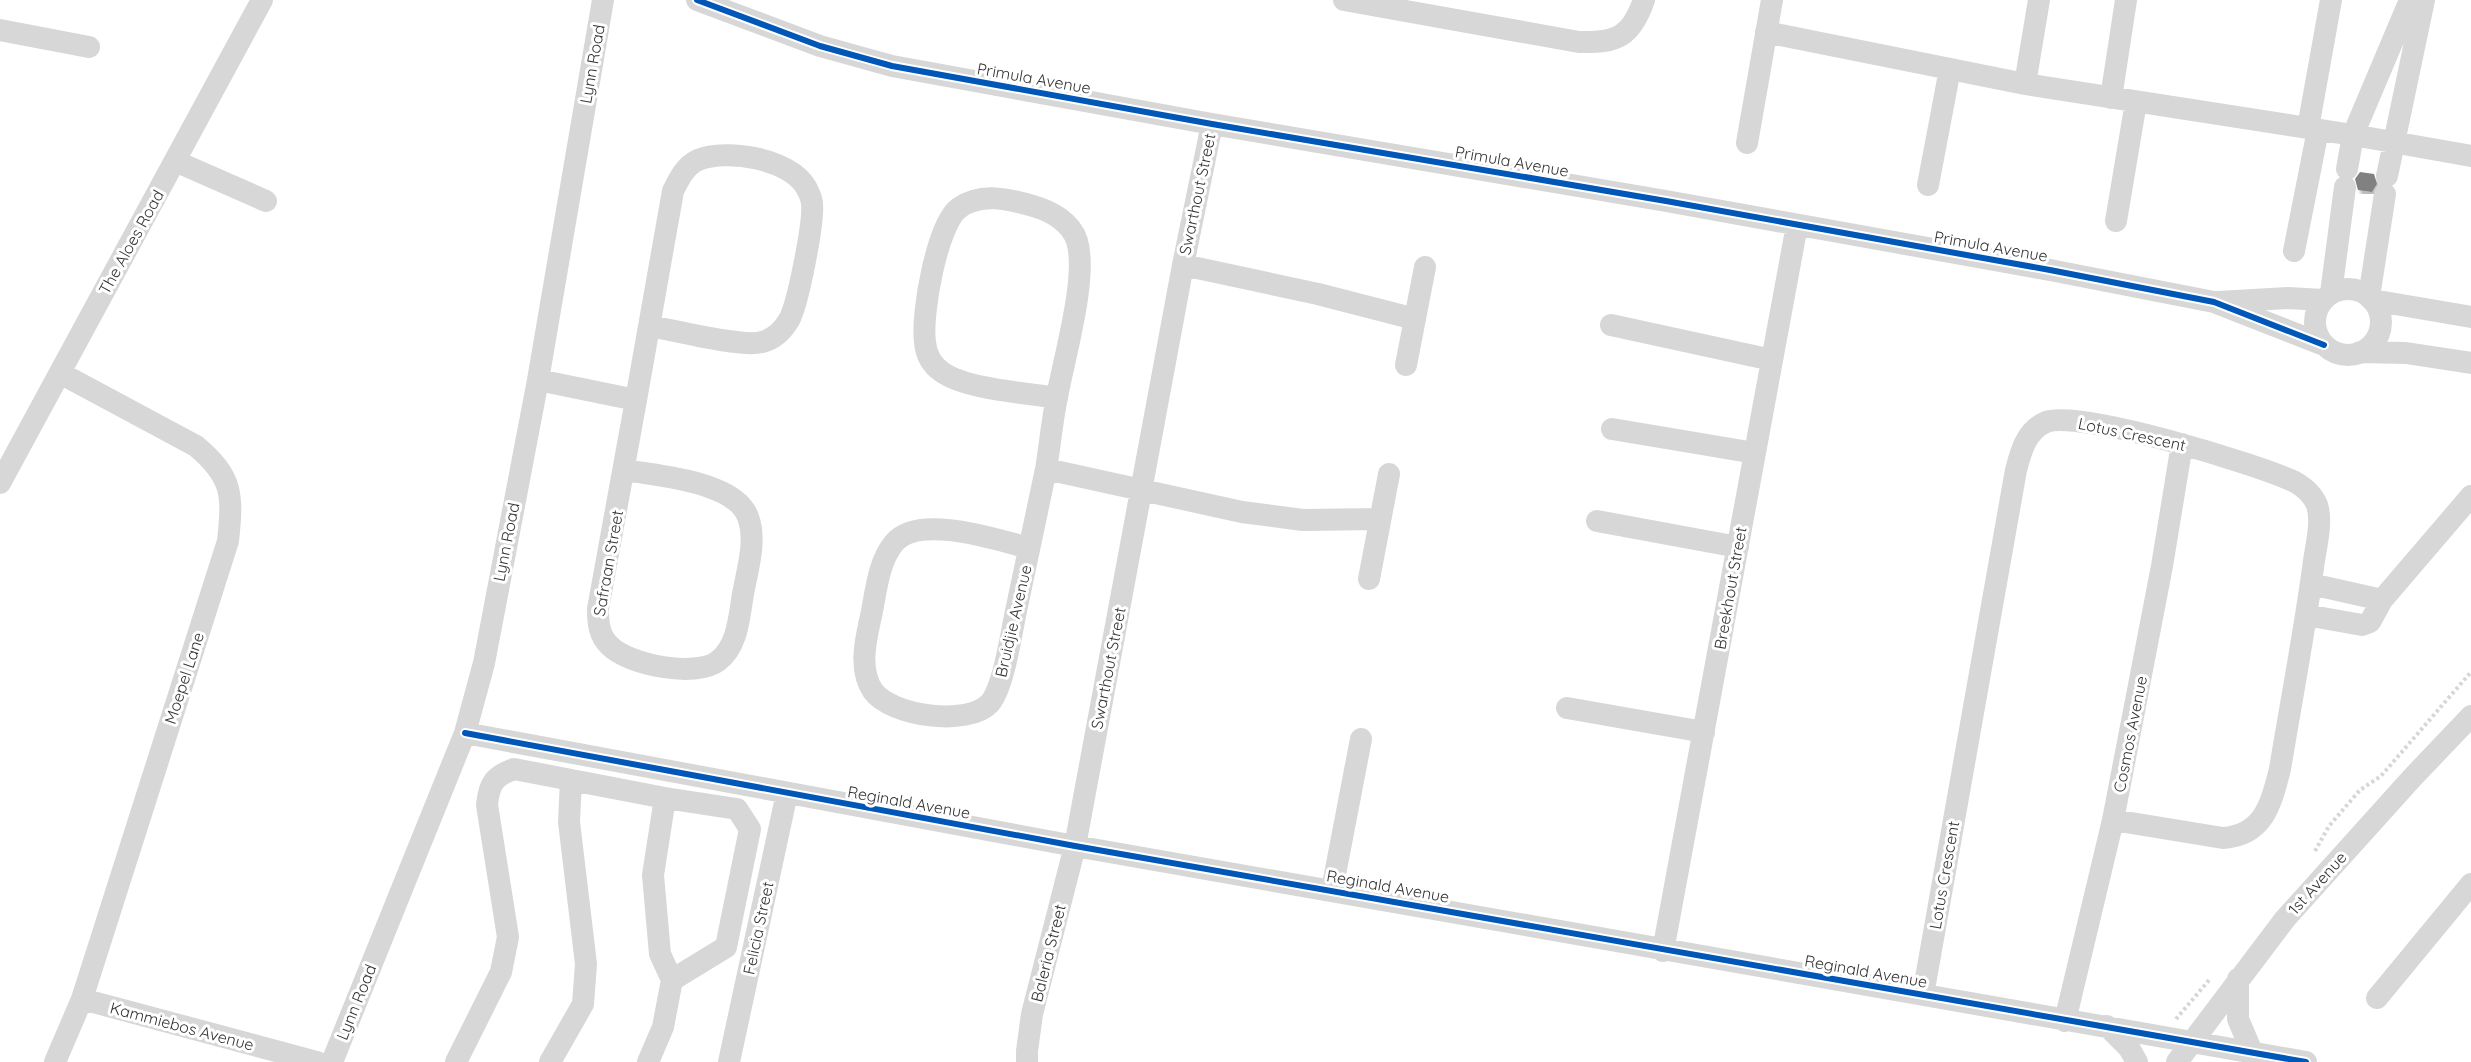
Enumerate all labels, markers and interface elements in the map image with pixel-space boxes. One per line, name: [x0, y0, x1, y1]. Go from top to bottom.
street label: Lynn Road: [575, 23, 609, 105]
street label: Primula Avenue: [975, 58, 1093, 98]
street label: Swarthout Street: [1174, 131, 1220, 257]
street label: Primula Avenue: [1453, 141, 1571, 181]
street label: The Aloes Road: [94, 186, 168, 298]
street label: Primula Avenue: [1932, 226, 2050, 266]
street label: Lotus Crescent: [2076, 413, 2188, 455]
street label: Lynn Road: [489, 501, 523, 583]
street label: Safraan Street: [589, 508, 627, 618]
street label: Breekhout Street: [1709, 525, 1751, 651]
street label: Bruidjie Avenue: [990, 563, 1036, 679]
street label: Swarthout Street: [1086, 605, 1130, 731]
street label: Moepel Lane: [160, 630, 208, 726]
street label: Cosmos Avenue: [2109, 674, 2151, 794]
street label: Reginald Avenue: [846, 781, 972, 823]
street label: Lotus Crescent: [1925, 819, 1963, 931]
street label: 1st Avenue: [2283, 847, 2351, 919]
street label: Reginald Avenue: [1325, 865, 1451, 907]
street label: Felicia Street: [738, 880, 778, 976]
street label: Baleria Street: [1026, 902, 1070, 1004]
street label: Reginald Avenue: [1803, 950, 1929, 992]
street label: Lynn Road: [332, 961, 380, 1043]
street label: Kammiebos Avenue: [108, 997, 256, 1055]

